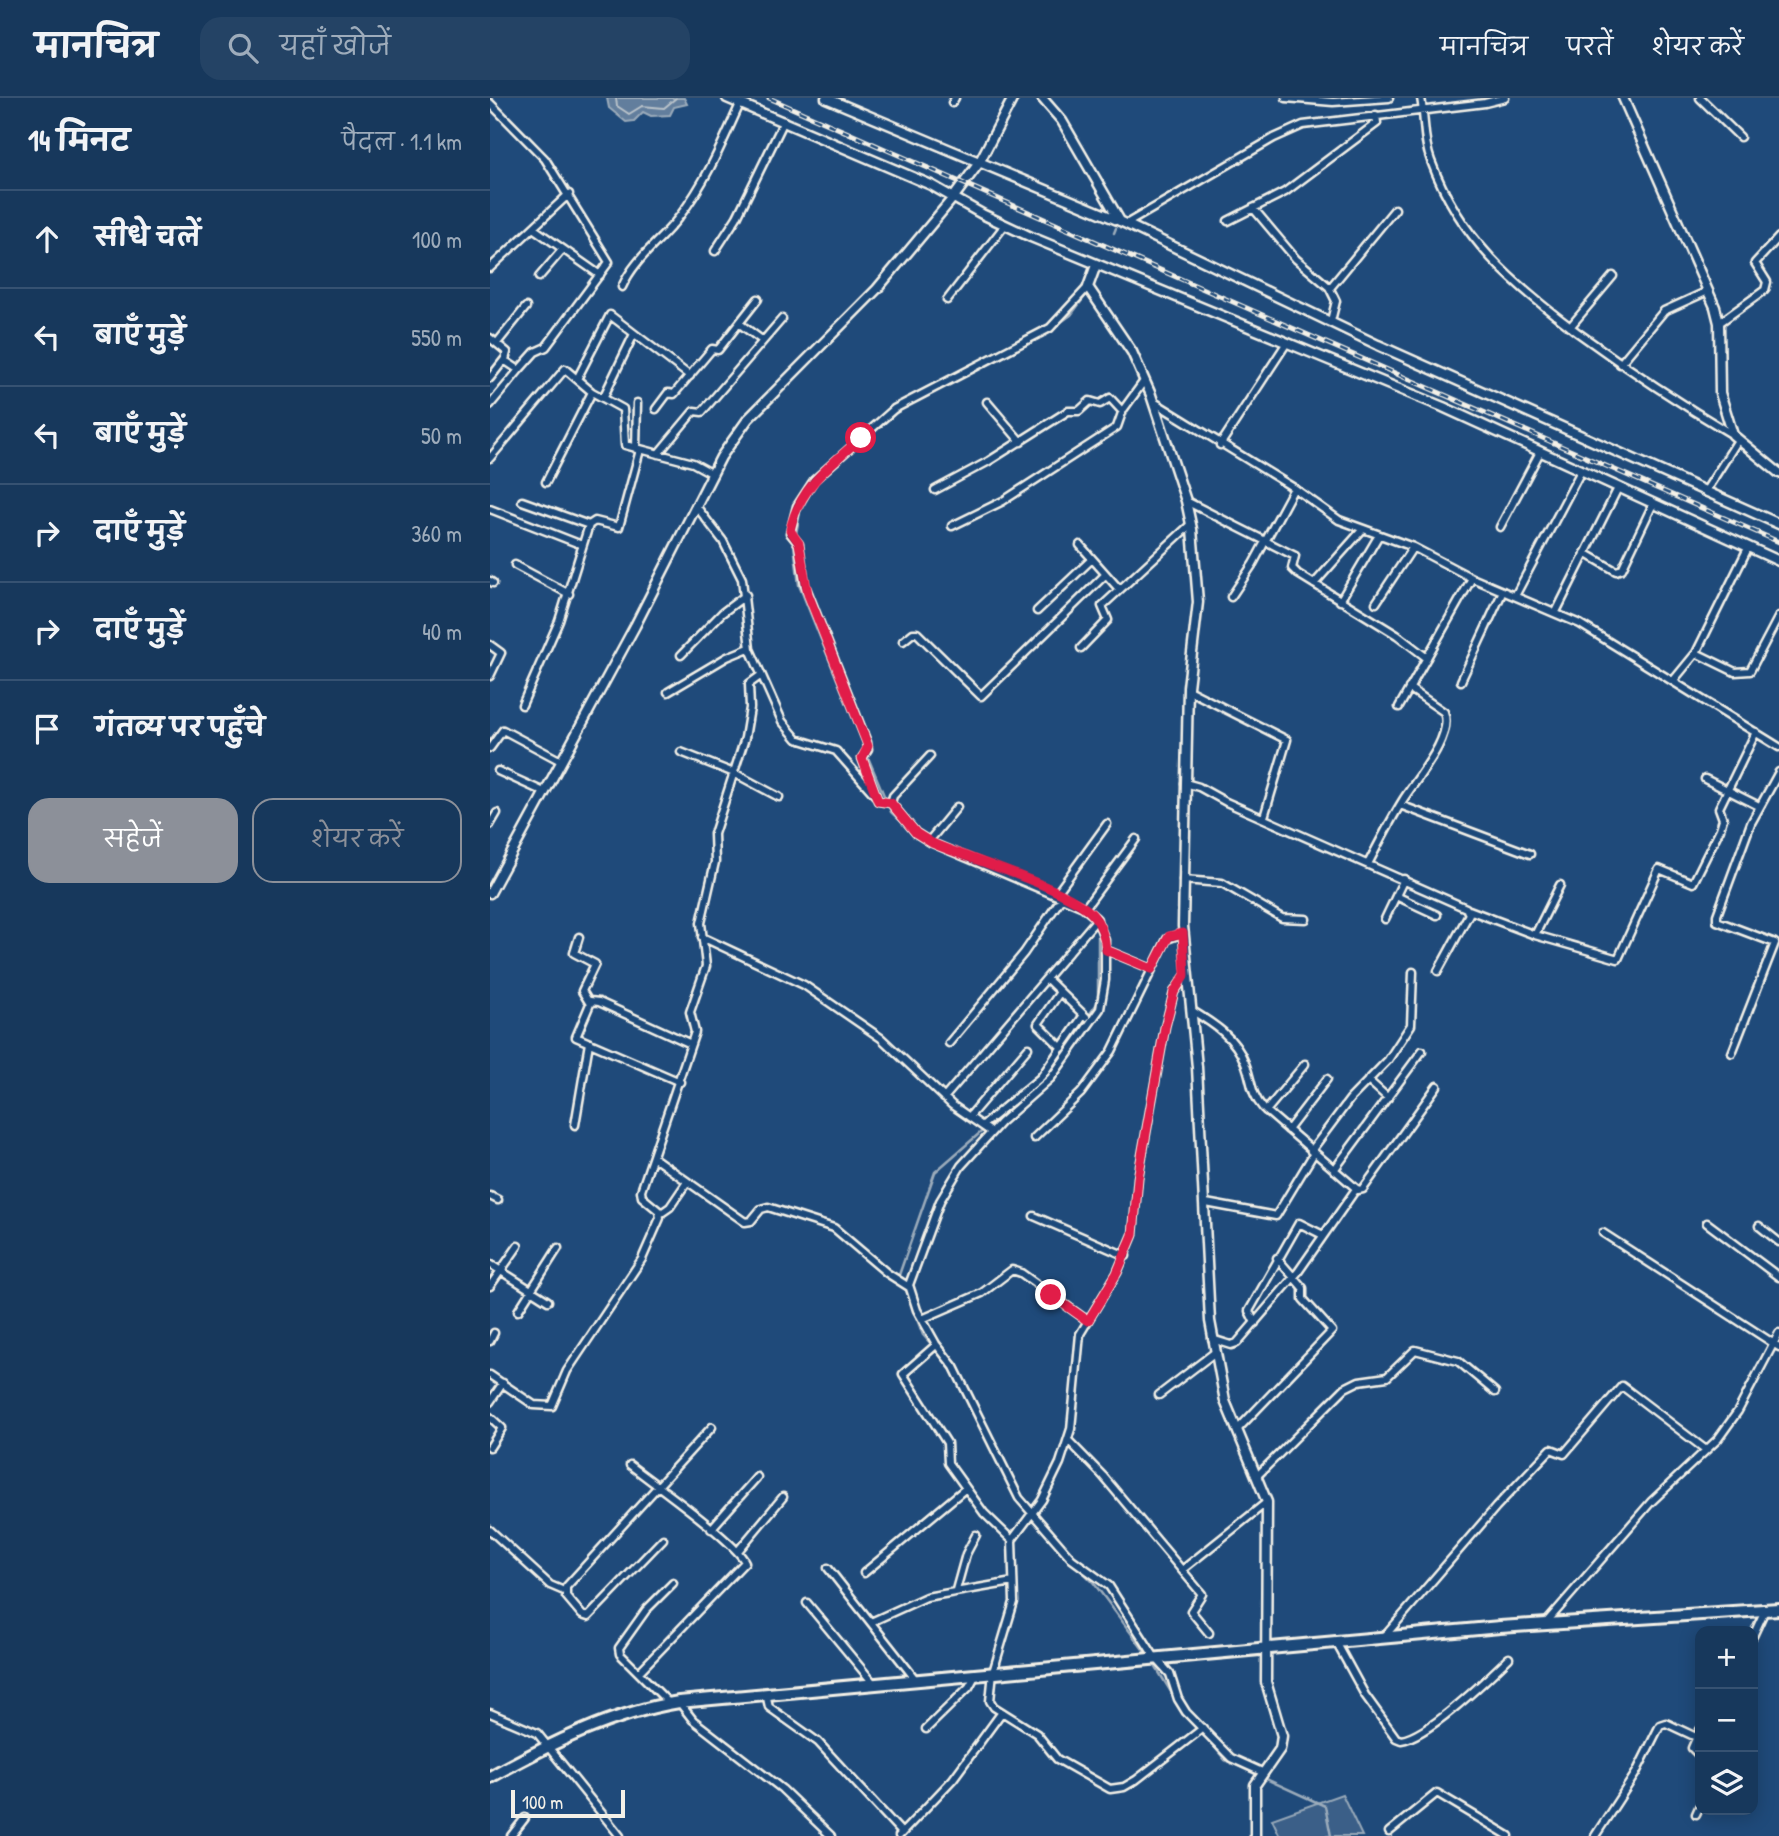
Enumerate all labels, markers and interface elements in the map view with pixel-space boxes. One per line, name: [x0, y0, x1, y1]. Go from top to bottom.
search box: [200, 17, 690, 80]
text: मानचित्र: [35, 23, 158, 67]
text: यहाँ खोजें: [280, 28, 391, 63]
icon: search: [224, 29, 262, 67]
text: मानचित्र: [1440, 30, 1528, 62]
text: परतें: [1566, 30, 1613, 62]
text: शेयर करें: [1651, 30, 1744, 62]
text: 14 मिनट: [28, 120, 130, 160]
text: पैदल · 1.1 km: [342, 126, 462, 157]
text: सीधे चलें: [95, 219, 201, 254]
icon: ahead: [28, 220, 66, 258]
text: 100 m: [412, 224, 462, 255]
text: बाएँ मुड़ें: [95, 317, 186, 352]
icon: left: [28, 318, 66, 356]
text: 550 m: [411, 322, 462, 353]
text: बाएँ मुड़ें: [95, 415, 186, 450]
icon: left: [28, 416, 66, 454]
text: 50 m: [421, 420, 462, 451]
route start: [845, 422, 876, 453]
text: दाएँ मुड़ें: [95, 513, 185, 548]
icon: right: [28, 514, 66, 552]
text: 360 m: [411, 518, 462, 549]
text: दाएँ मुड़ें: [95, 611, 185, 646]
icon: right: [28, 612, 66, 650]
text: 40 m: [422, 616, 462, 647]
text: गंतव्य पर पहुँचे: [95, 709, 265, 744]
icon: arrive: [28, 710, 66, 748]
button: सहेजें: [28, 798, 238, 883]
button: शेयर करें: [252, 798, 462, 883]
route end: [1035, 1279, 1066, 1310]
map controls: [1695, 1626, 1758, 1815]
button: +: [1695, 1626, 1758, 1689]
button: −: [1695, 1689, 1758, 1752]
button: layers: [1695, 1752, 1758, 1815]
scale bar: [511, 1787, 625, 1819]
text: 100 m: [522, 1789, 563, 1815]

